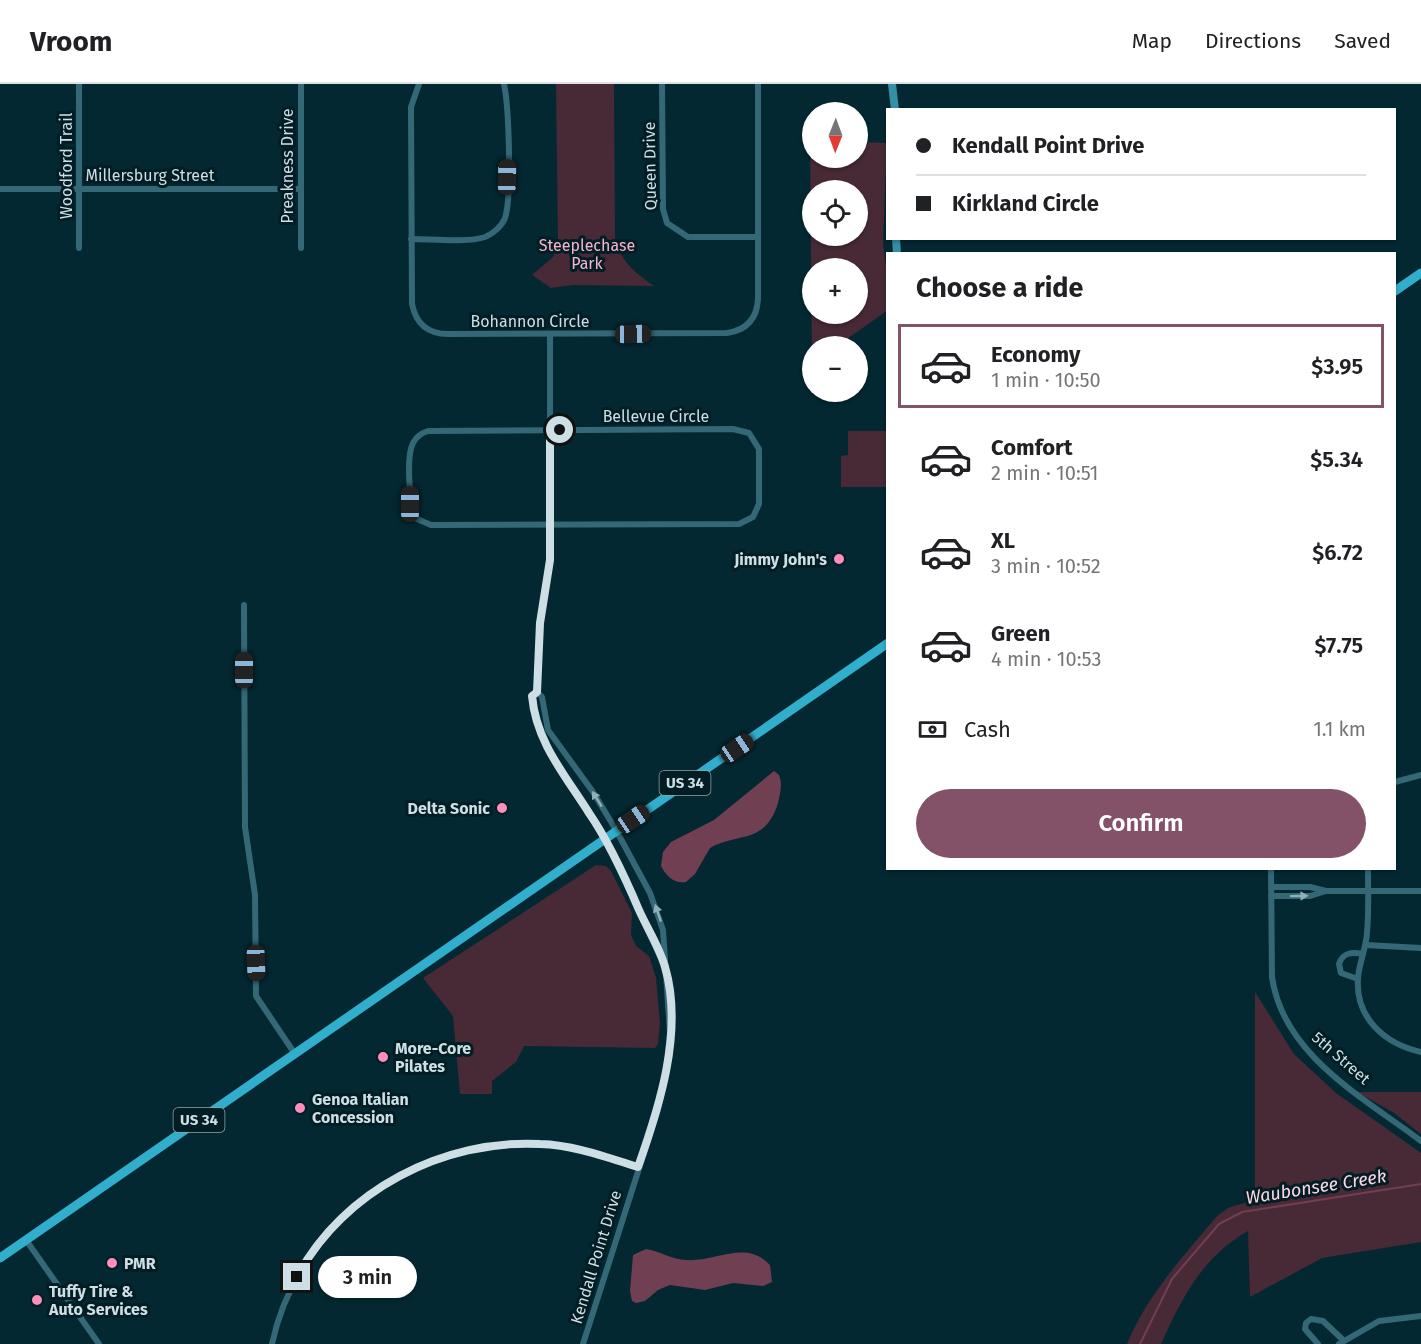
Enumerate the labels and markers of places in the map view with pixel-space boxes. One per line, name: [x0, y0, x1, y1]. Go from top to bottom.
place label: Jimmy John's: [733, 550, 827, 569]
marker: Jimmy John's: [832, 552, 846, 566]
place label: Delta Sonic: [408, 799, 490, 818]
marker: Delta Sonic: [495, 801, 509, 815]
place label: More-Core Pilates: [395, 1039, 471, 1076]
marker: More-Core Pilates: [376, 1050, 390, 1064]
place label: Genoa Italian Concession: [312, 1090, 409, 1127]
marker: Genoa Italian Concession: [293, 1101, 307, 1115]
place label: PMR: [124, 1254, 156, 1273]
marker: PMR: [105, 1256, 119, 1270]
place label: Tuffy Tire & Auto Services: [48, 1282, 148, 1319]
marker: Tuffy Tire & Auto Services: [30, 1293, 44, 1307]

